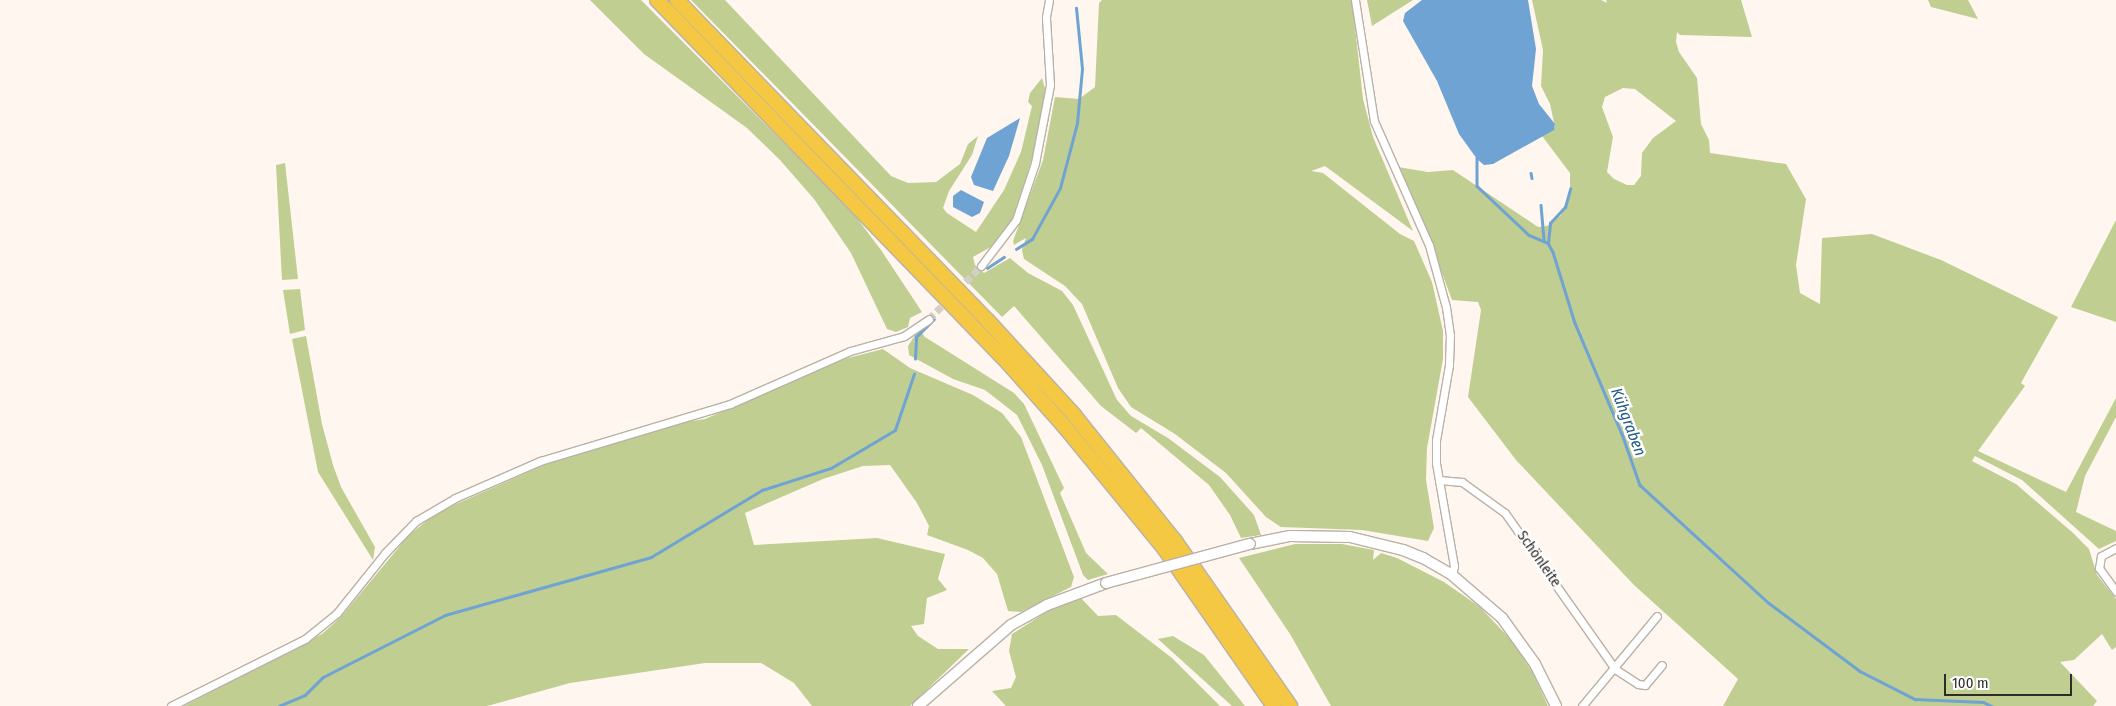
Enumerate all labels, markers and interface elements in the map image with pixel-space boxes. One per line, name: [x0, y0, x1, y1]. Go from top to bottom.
water label: Kühgraben: [1606, 385, 1650, 459]
street label: Schönleite: [1513, 527, 1565, 591]
scale bar: [1946, 664, 2074, 696]
text: 100 m: [1952, 674, 1989, 692]

